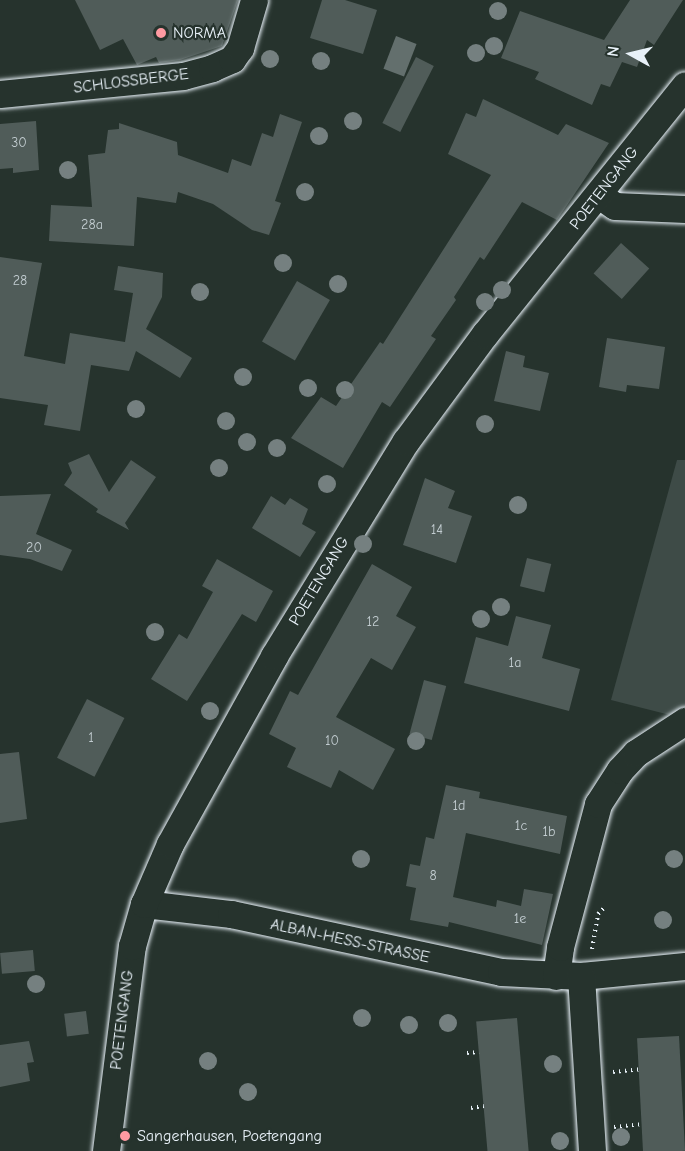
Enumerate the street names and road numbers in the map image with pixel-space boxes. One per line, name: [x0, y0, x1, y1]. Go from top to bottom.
street label: SCHLOSSBERGE: [72, 64, 190, 98]
street label: POETENGANG: [566, 143, 642, 233]
street label: POETENGANG: [285, 533, 353, 629]
street label: ALBAN-HESS-STRASSE: [269, 915, 431, 967]
street label: POETENGANG: [106, 969, 138, 1071]

